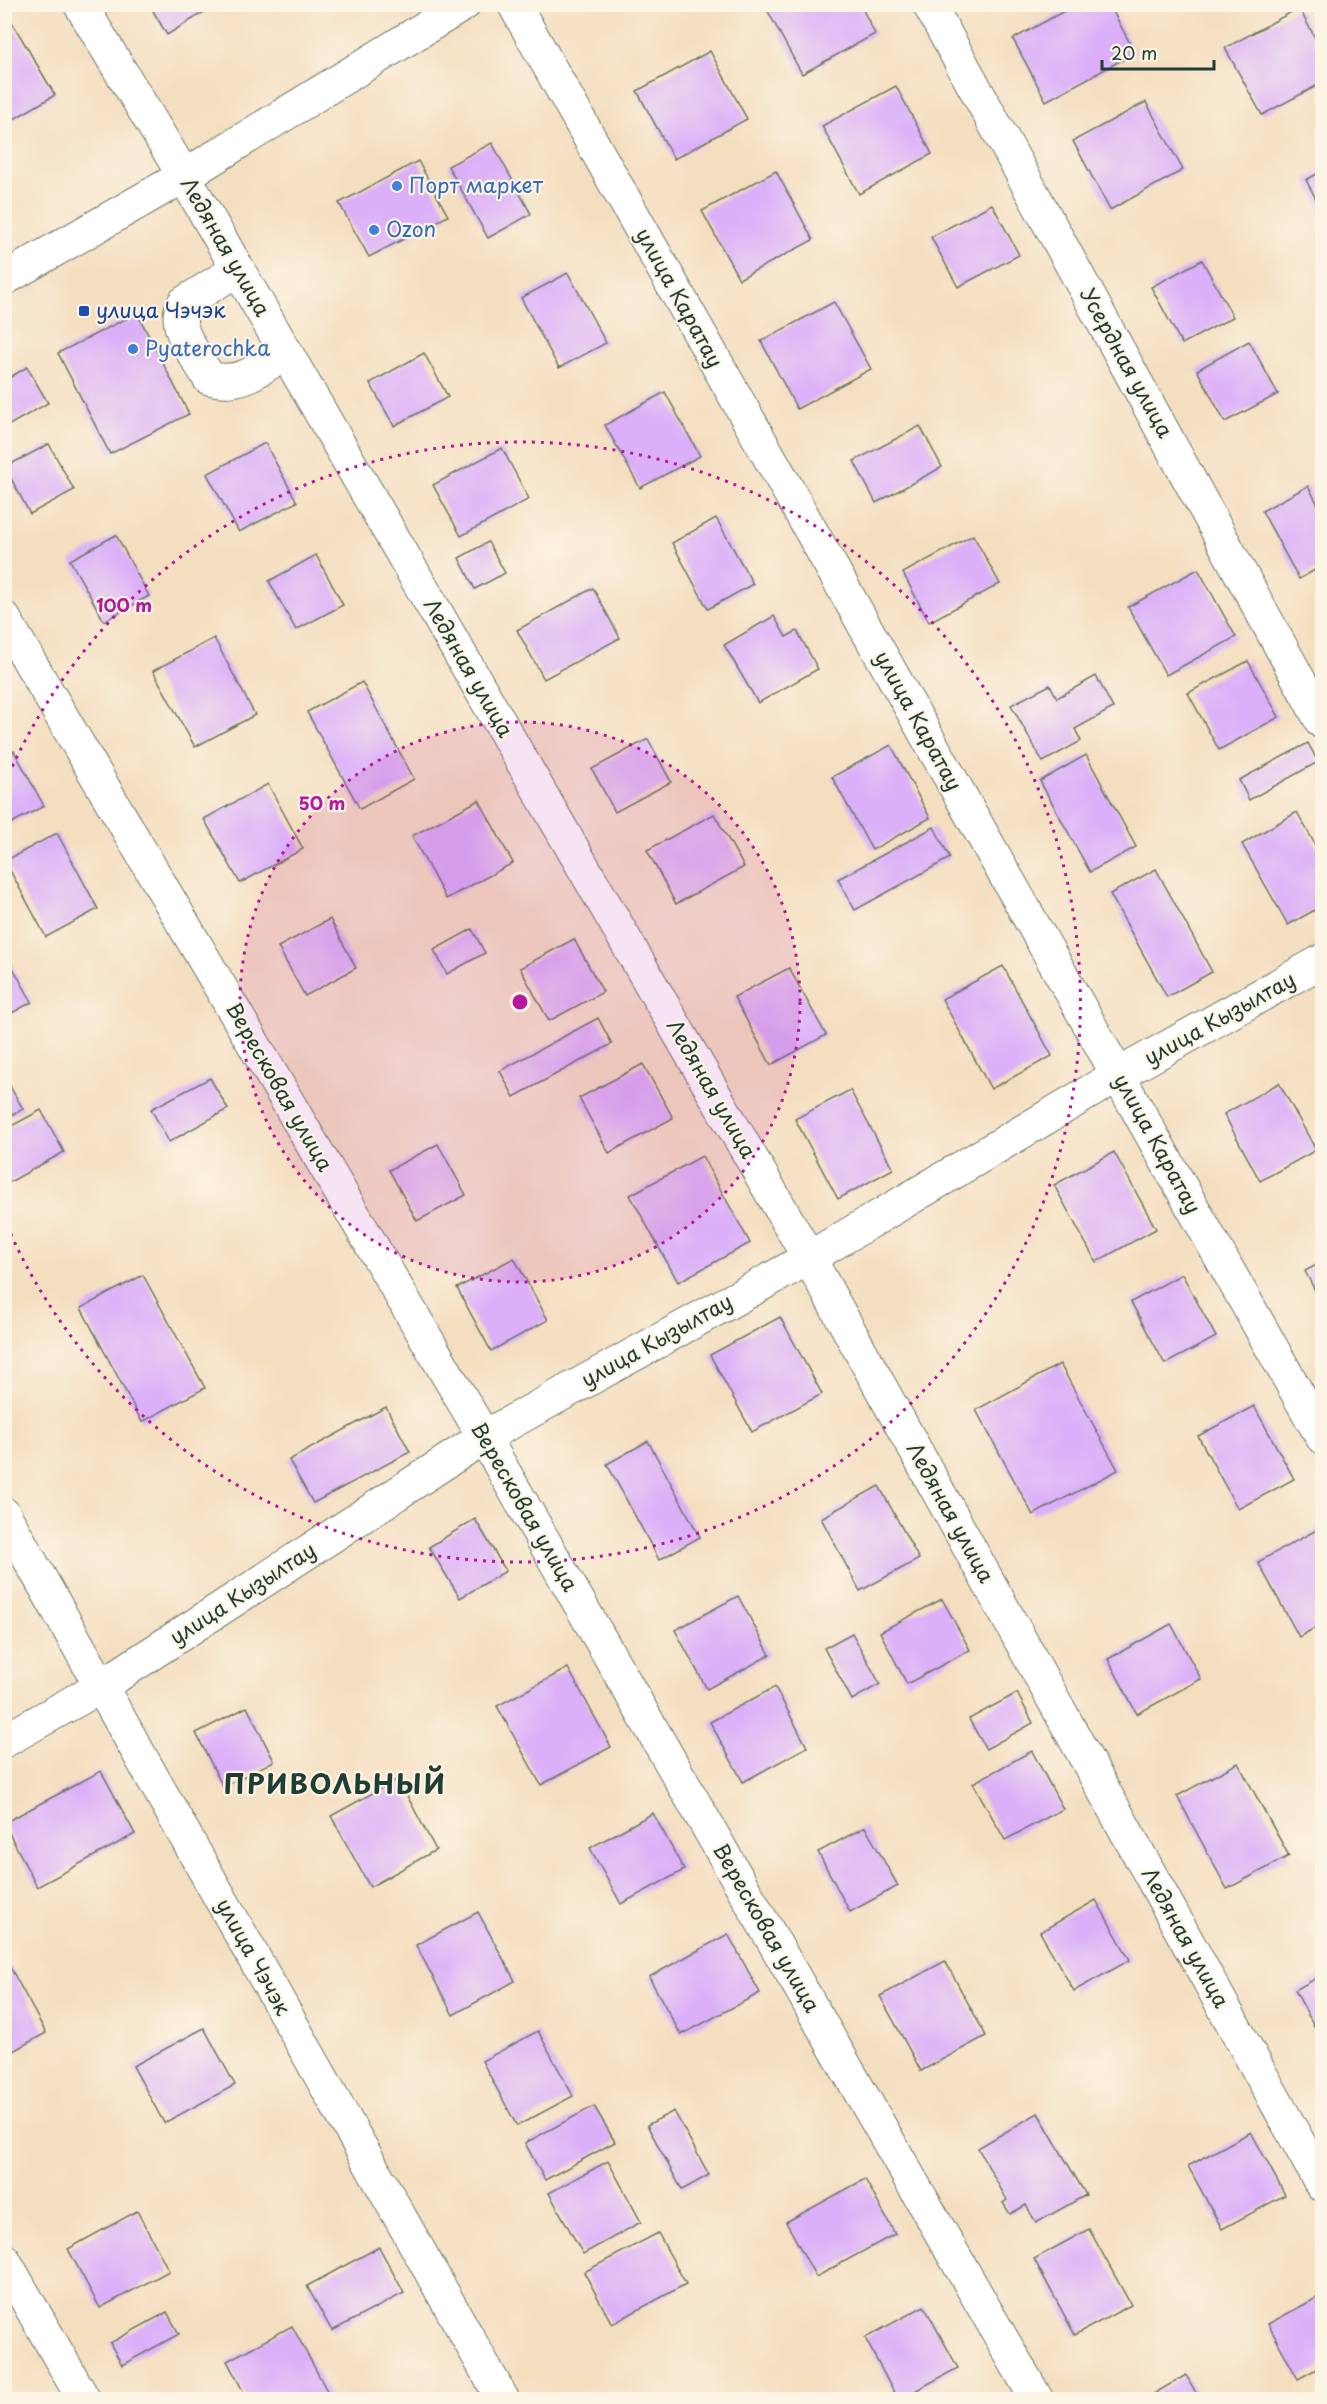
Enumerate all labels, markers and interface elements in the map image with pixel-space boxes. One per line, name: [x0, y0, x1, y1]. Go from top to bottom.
scale bar: [1102, 33, 1214, 71]
text: 20 m: [1111, 39, 1157, 66]
place label: Порт маркет: [409, 168, 544, 200]
street label: Ледяная улица: [174, 170, 280, 322]
marker: Порт маркет: [390, 179, 404, 193]
place label: Ozon: [386, 212, 436, 244]
street label: улица Каратау: [629, 221, 733, 373]
marker: Ozon: [367, 223, 381, 237]
street label: Усердная улица: [1073, 281, 1183, 444]
place label: улица Чэчэк: [96, 293, 226, 325]
marker: улица Чэчэк: [77, 304, 91, 318]
place label: Pyaterochka: [145, 331, 270, 363]
marker: Pyaterochka: [126, 342, 140, 356]
text: 100 m: [96, 591, 152, 618]
street label: Ледяная улица: [417, 591, 523, 743]
street label: улица Каратау: [868, 644, 972, 796]
text: 50 m: [299, 789, 345, 816]
street label: улица Кызылтау: [1137, 962, 1301, 1072]
centre of rings: [510, 992, 530, 1012]
street label: Вересковая улица: [219, 995, 343, 1177]
street label: Ледяная улица: [660, 1012, 766, 1164]
street label: улица Каратау: [1107, 1067, 1211, 1219]
street label: улица Кызылтау: [574, 1284, 738, 1394]
street label: Вересковая улица: [464, 1415, 588, 1597]
street label: Ледяная улица: [900, 1436, 1004, 1589]
street label: улица Кызылтау: [162, 1533, 321, 1652]
district label: ПРИВОЛЬНЫЙ: [223, 1762, 447, 1803]
street label: Вересковая улица: [706, 1836, 830, 2018]
street label: Ледяная улица: [1135, 1861, 1239, 2014]
street label: улица Чэчэк: [209, 1891, 300, 2021]

